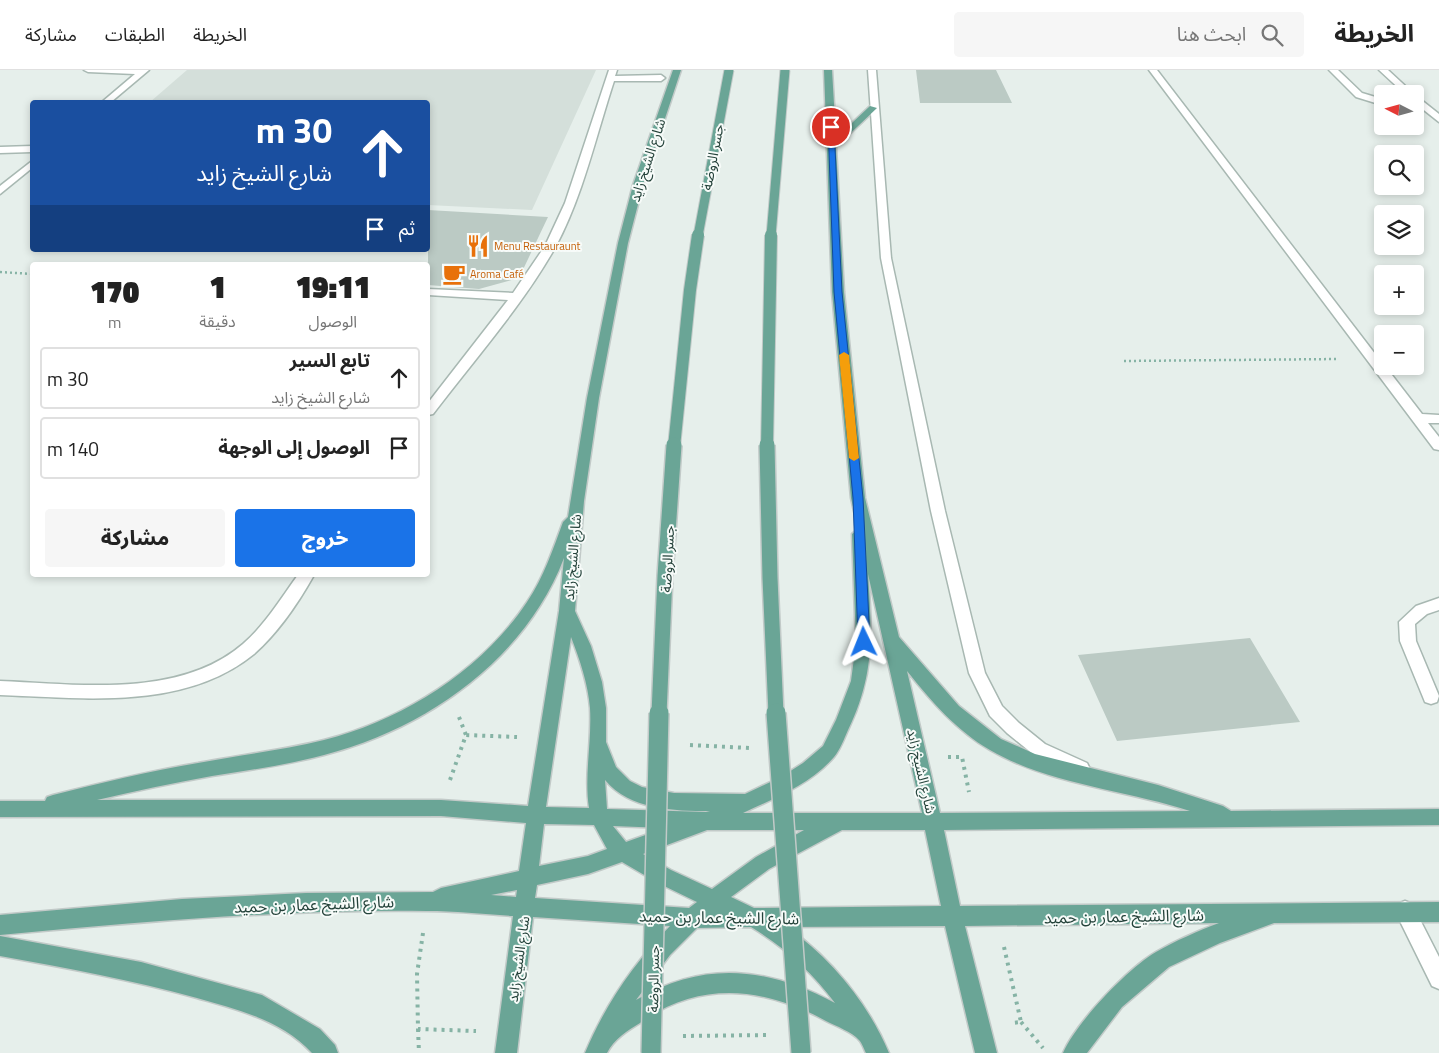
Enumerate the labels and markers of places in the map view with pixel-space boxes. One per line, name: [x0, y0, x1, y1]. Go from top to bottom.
pin: [810, 106, 852, 148]
restaurant icon: Menu Restauraunt: [465, 233, 491, 259]
place label: Menu Restauraunt: [494, 238, 580, 254]
cafe icon: Aroma Café: [441, 261, 467, 287]
place label: Aroma Café: [470, 266, 524, 282]

